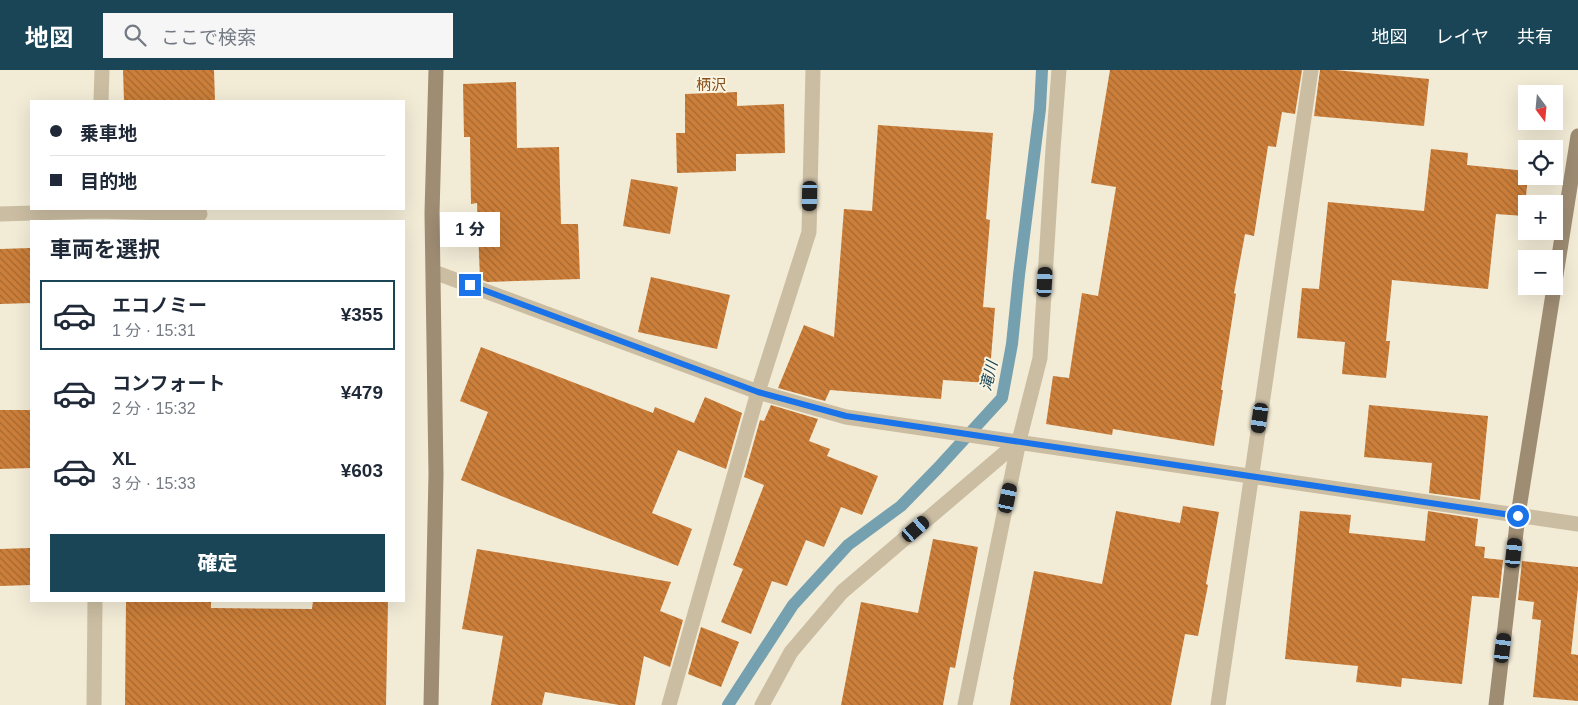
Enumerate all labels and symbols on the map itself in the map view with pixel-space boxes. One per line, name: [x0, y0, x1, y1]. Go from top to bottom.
district label: 柄沢: [696, 76, 726, 93]
north arrow: [1518, 85, 1562, 130]
car: [802, 181, 817, 211]
callout: 1 分: [440, 212, 500, 248]
car: [1036, 267, 1053, 297]
route end: [459, 274, 481, 296]
water label: 滝川: [977, 357, 1001, 392]
car: [1250, 402, 1269, 434]
car: [997, 482, 1018, 514]
route start: [1507, 505, 1529, 527]
car: [899, 513, 932, 545]
car: [1504, 537, 1523, 569]
car: [1493, 632, 1512, 664]

